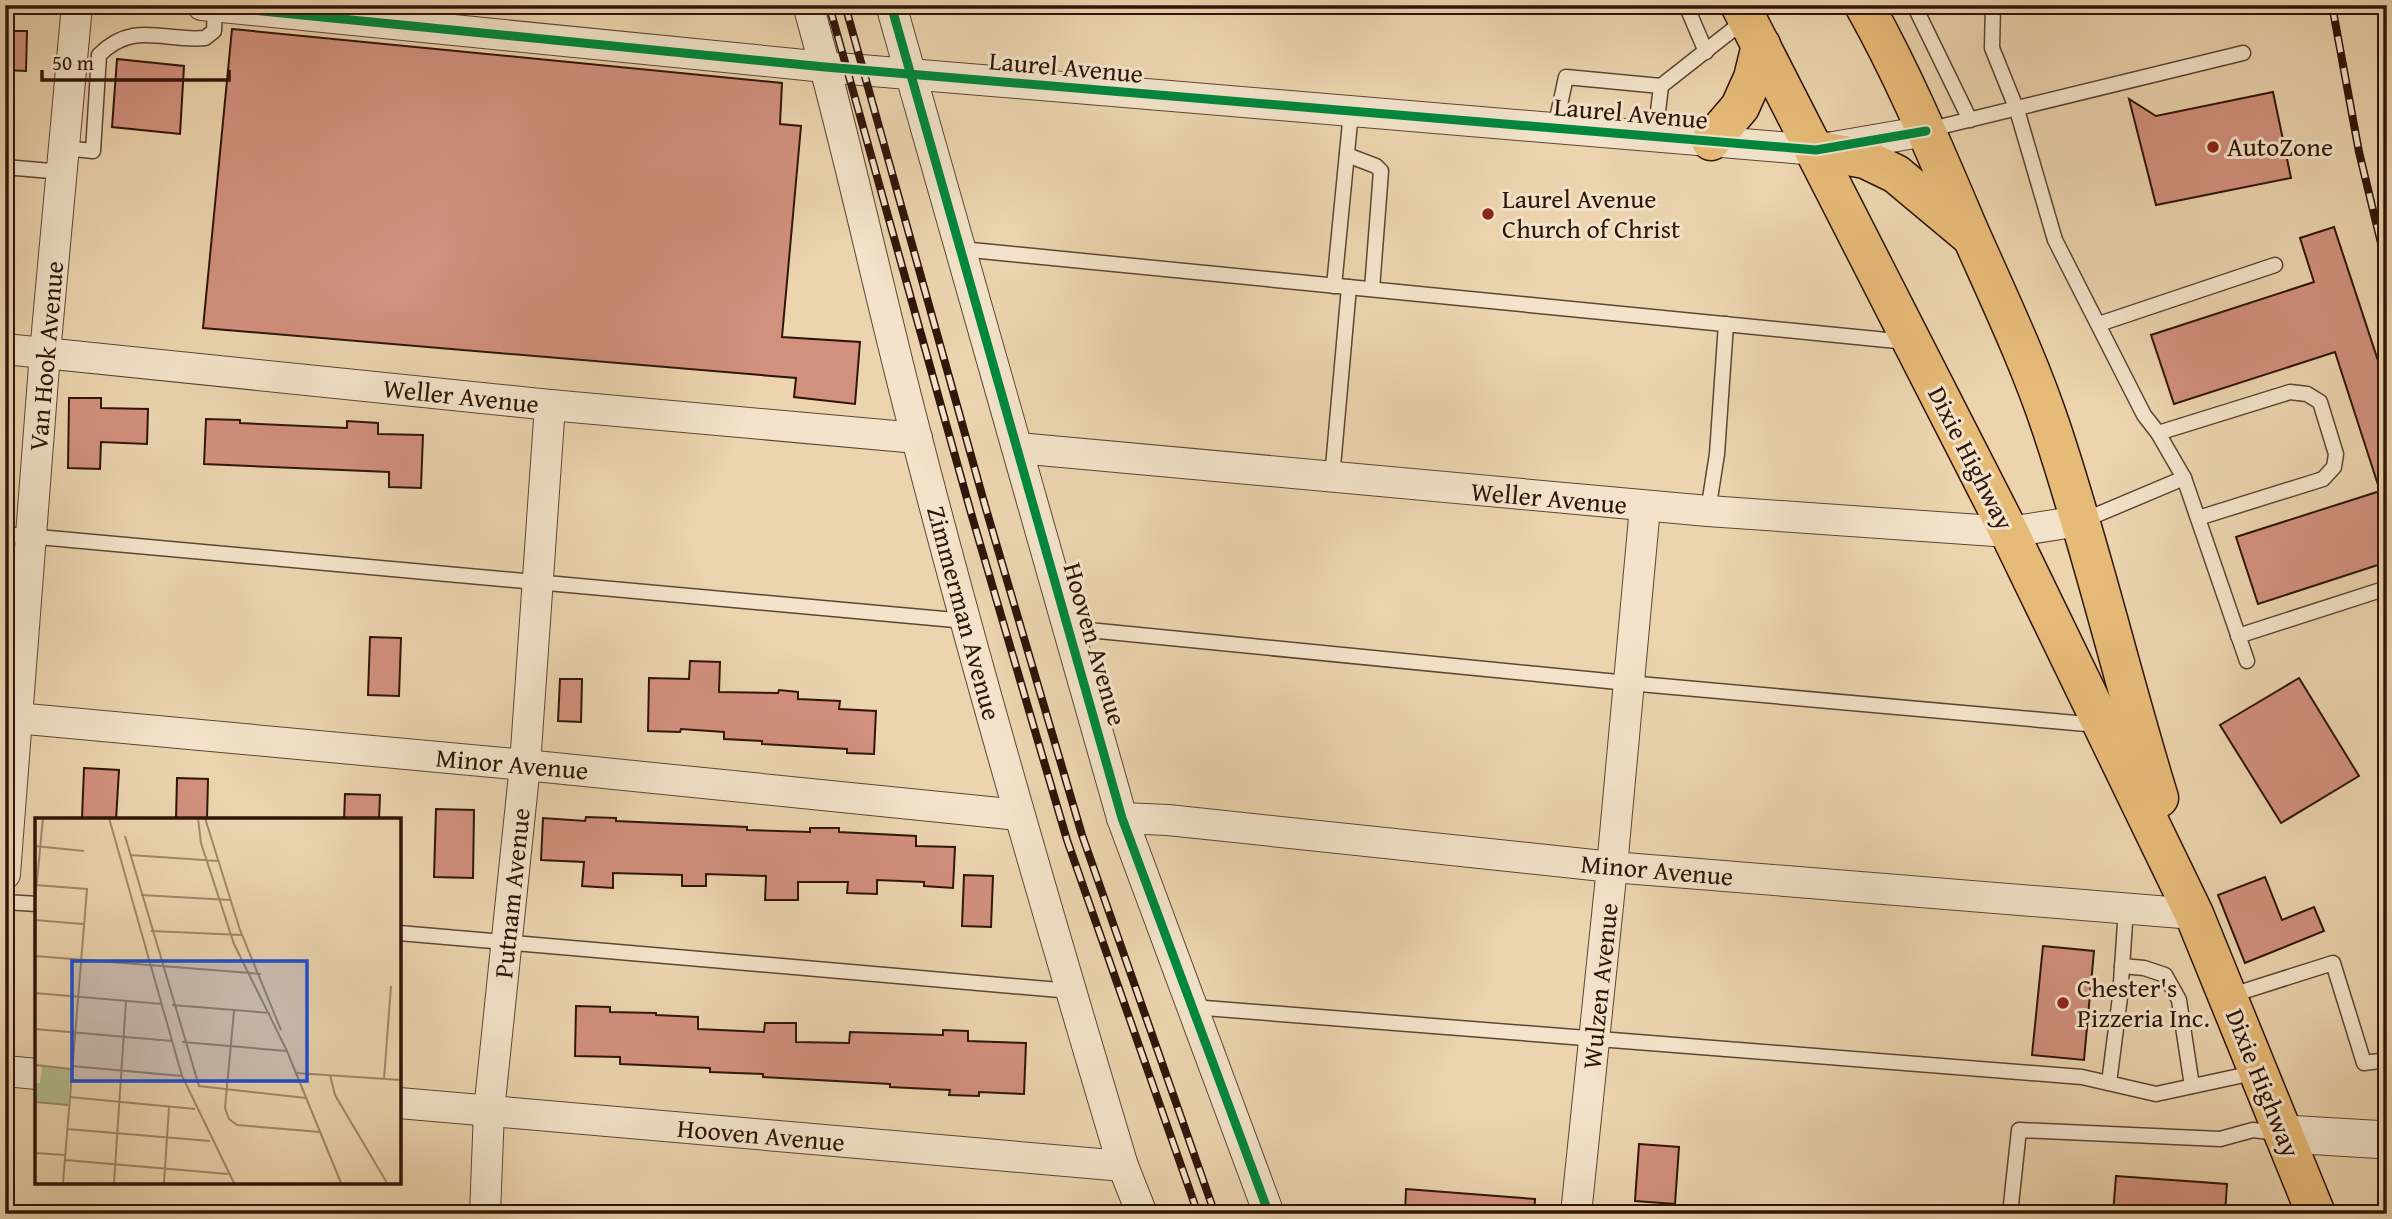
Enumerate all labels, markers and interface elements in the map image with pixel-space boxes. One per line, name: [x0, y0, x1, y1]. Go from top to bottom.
scale bar: [42, 38, 229, 82]
street label: Laurel Avenue: [987, 40, 1145, 93]
text: 50 m: [52, 47, 94, 78]
street label: Laurel Avenue: [1552, 86, 1710, 139]
place label: AutoZone: [2227, 127, 2333, 166]
marker: AutoZone: [2205, 139, 2221, 155]
place label: Laurel Avenue Church of Christ: [1502, 179, 1680, 248]
marker: Laurel Avenue Church of Christ: [1480, 206, 1496, 222]
street label: Van Hook Avenue: [18, 259, 73, 453]
street label: Weller Avenue: [381, 368, 541, 423]
street label: Dixie Highway: [1918, 379, 2024, 537]
street label: Weller Avenue: [1469, 471, 1629, 524]
street label: Zimmerman Avenue: [917, 501, 1012, 724]
street label: Hooven Avenue: [1054, 558, 1137, 730]
street label: Minor Avenue: [434, 737, 590, 790]
street label: Putnam Avenue: [483, 806, 540, 980]
inset map: [35, 818, 401, 1184]
street label: Minor Avenue: [1579, 843, 1735, 896]
street label: Wulzen Avenue: [1571, 901, 1628, 1071]
place label: Chester's Pizzeria Inc.: [2077, 968, 2210, 1037]
marker: Chester's Pizzeria Inc.: [2055, 995, 2071, 1011]
street label: Dixie Highway: [2216, 1003, 2311, 1163]
street label: Hooven Avenue: [676, 1108, 846, 1161]

